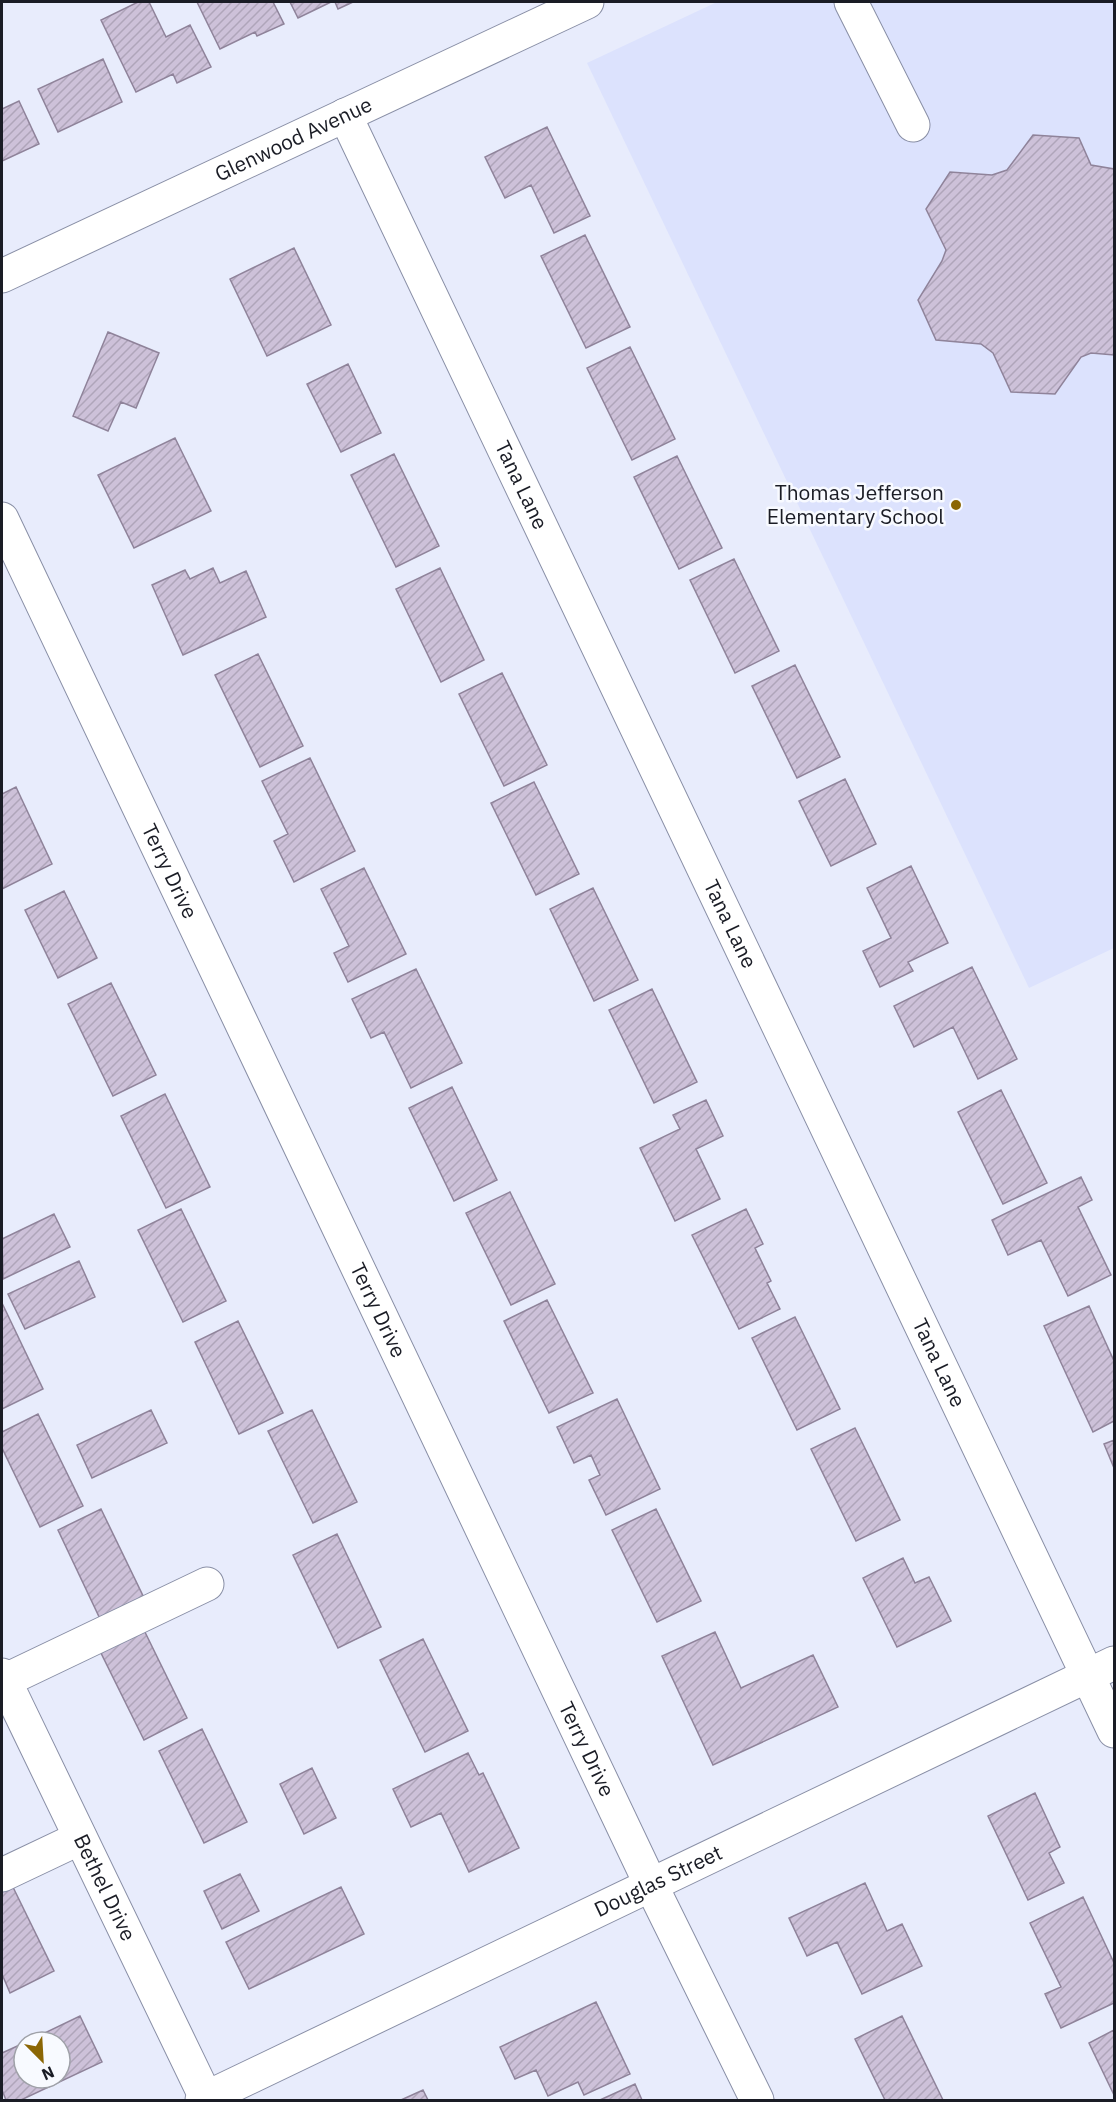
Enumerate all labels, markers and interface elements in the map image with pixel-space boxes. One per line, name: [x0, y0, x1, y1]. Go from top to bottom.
street label: Glenwood Avenue: [210, 90, 376, 187]
street label: Tana Lane: [489, 436, 555, 534]
place label: Thomas Jefferson Elementary School: [767, 478, 944, 530]
marker: Thomas Jefferson Elementary School: [949, 498, 963, 512]
street label: Terry Drive: [136, 819, 205, 923]
street label: Tana Lane: [698, 875, 764, 973]
street label: Terry Drive: [344, 1258, 413, 1362]
street label: Tana Lane: [907, 1314, 973, 1411]
street label: Terry Drive: [553, 1697, 622, 1801]
street label: Bethel Drive: [68, 1829, 143, 1945]
street label: Douglas Street: [589, 1838, 726, 1923]
north arrow: [12, 2030, 72, 2090]
text: N: [39, 2062, 57, 2085]

